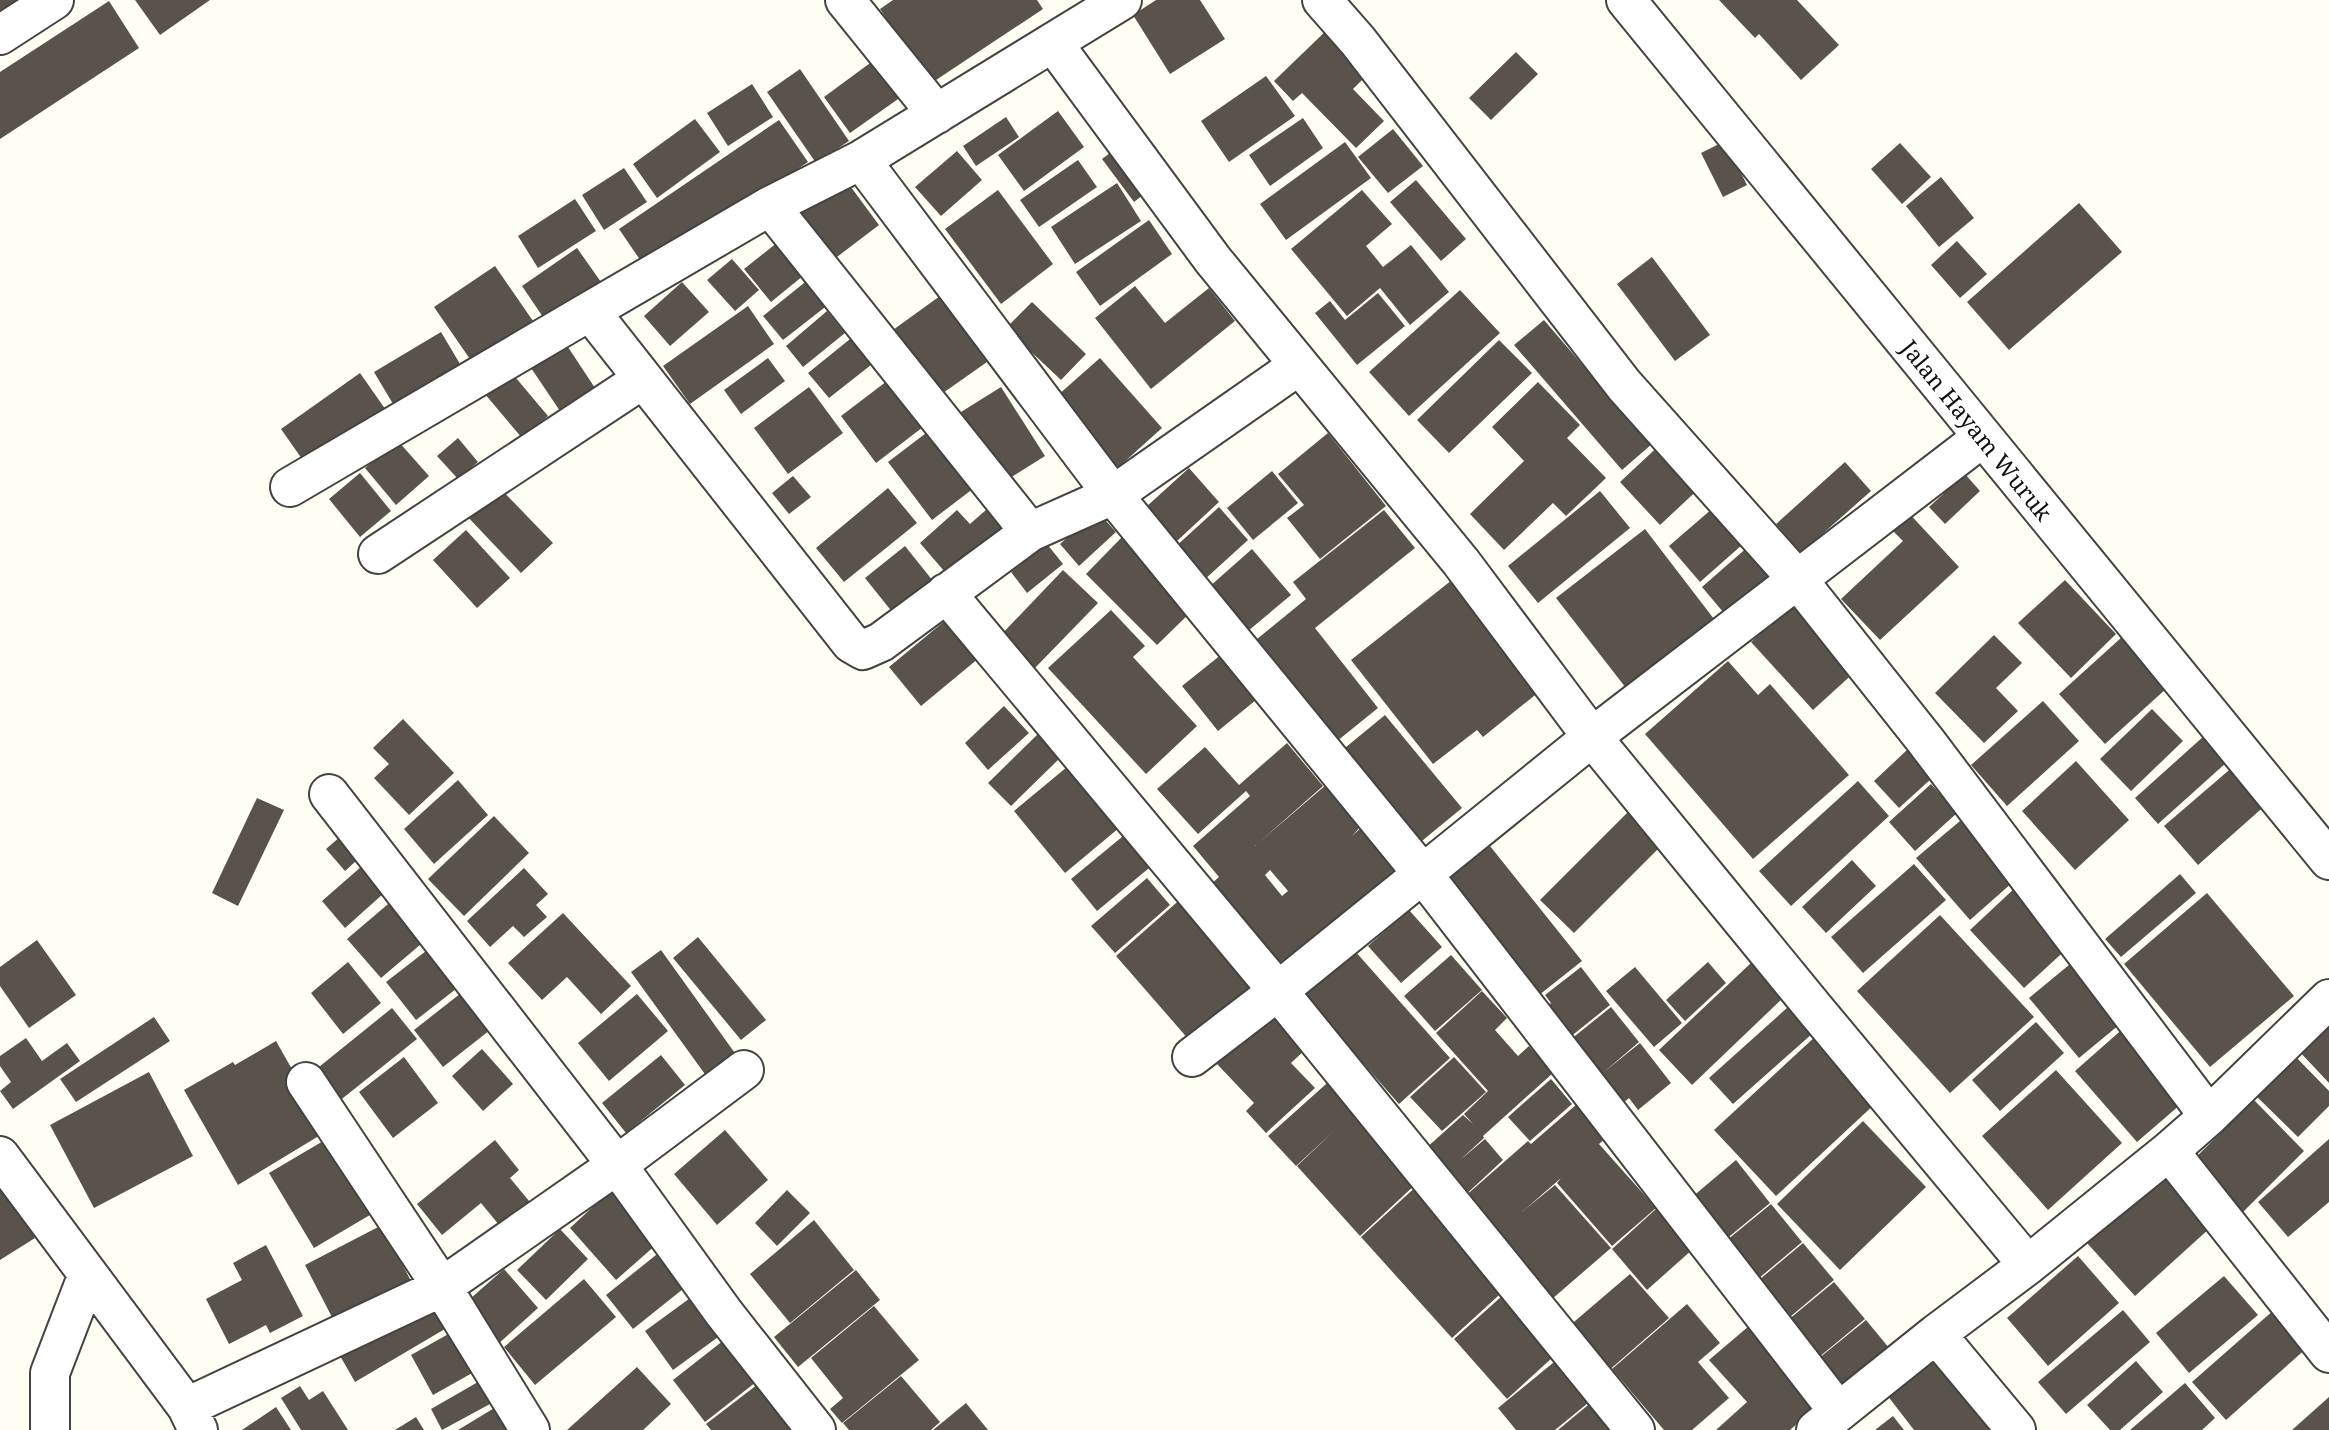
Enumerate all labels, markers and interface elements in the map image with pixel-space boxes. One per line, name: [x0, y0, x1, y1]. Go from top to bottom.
street label: Jalan Hayam Wuruk: [1893, 332, 2060, 528]

